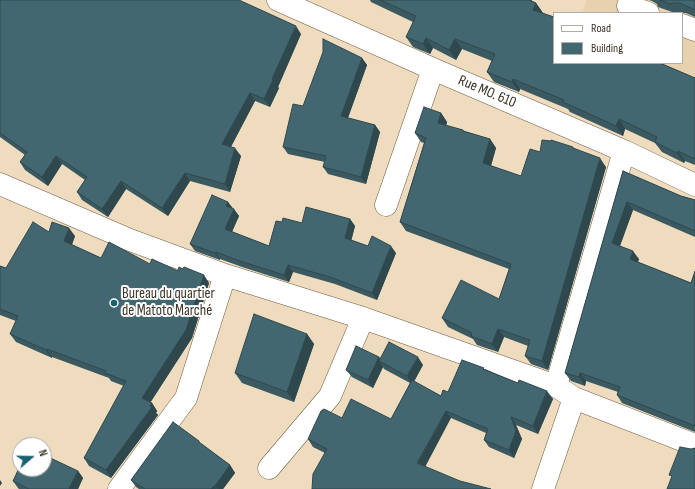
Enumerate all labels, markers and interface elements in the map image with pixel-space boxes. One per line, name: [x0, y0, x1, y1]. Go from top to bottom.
legend: [553, 12, 683, 64]
text: Road: [591, 21, 611, 36]
text: Building: [591, 41, 623, 56]
street label: Rue MO. 610: [455, 72, 519, 112]
place label: Bureau du quartier de Matoto Marché: [122, 285, 215, 320]
marker: Bureau du quartier de Matoto Marché: [109, 298, 119, 308]
north arrow: [12, 437, 52, 477]
text: N: [36, 448, 50, 458]

